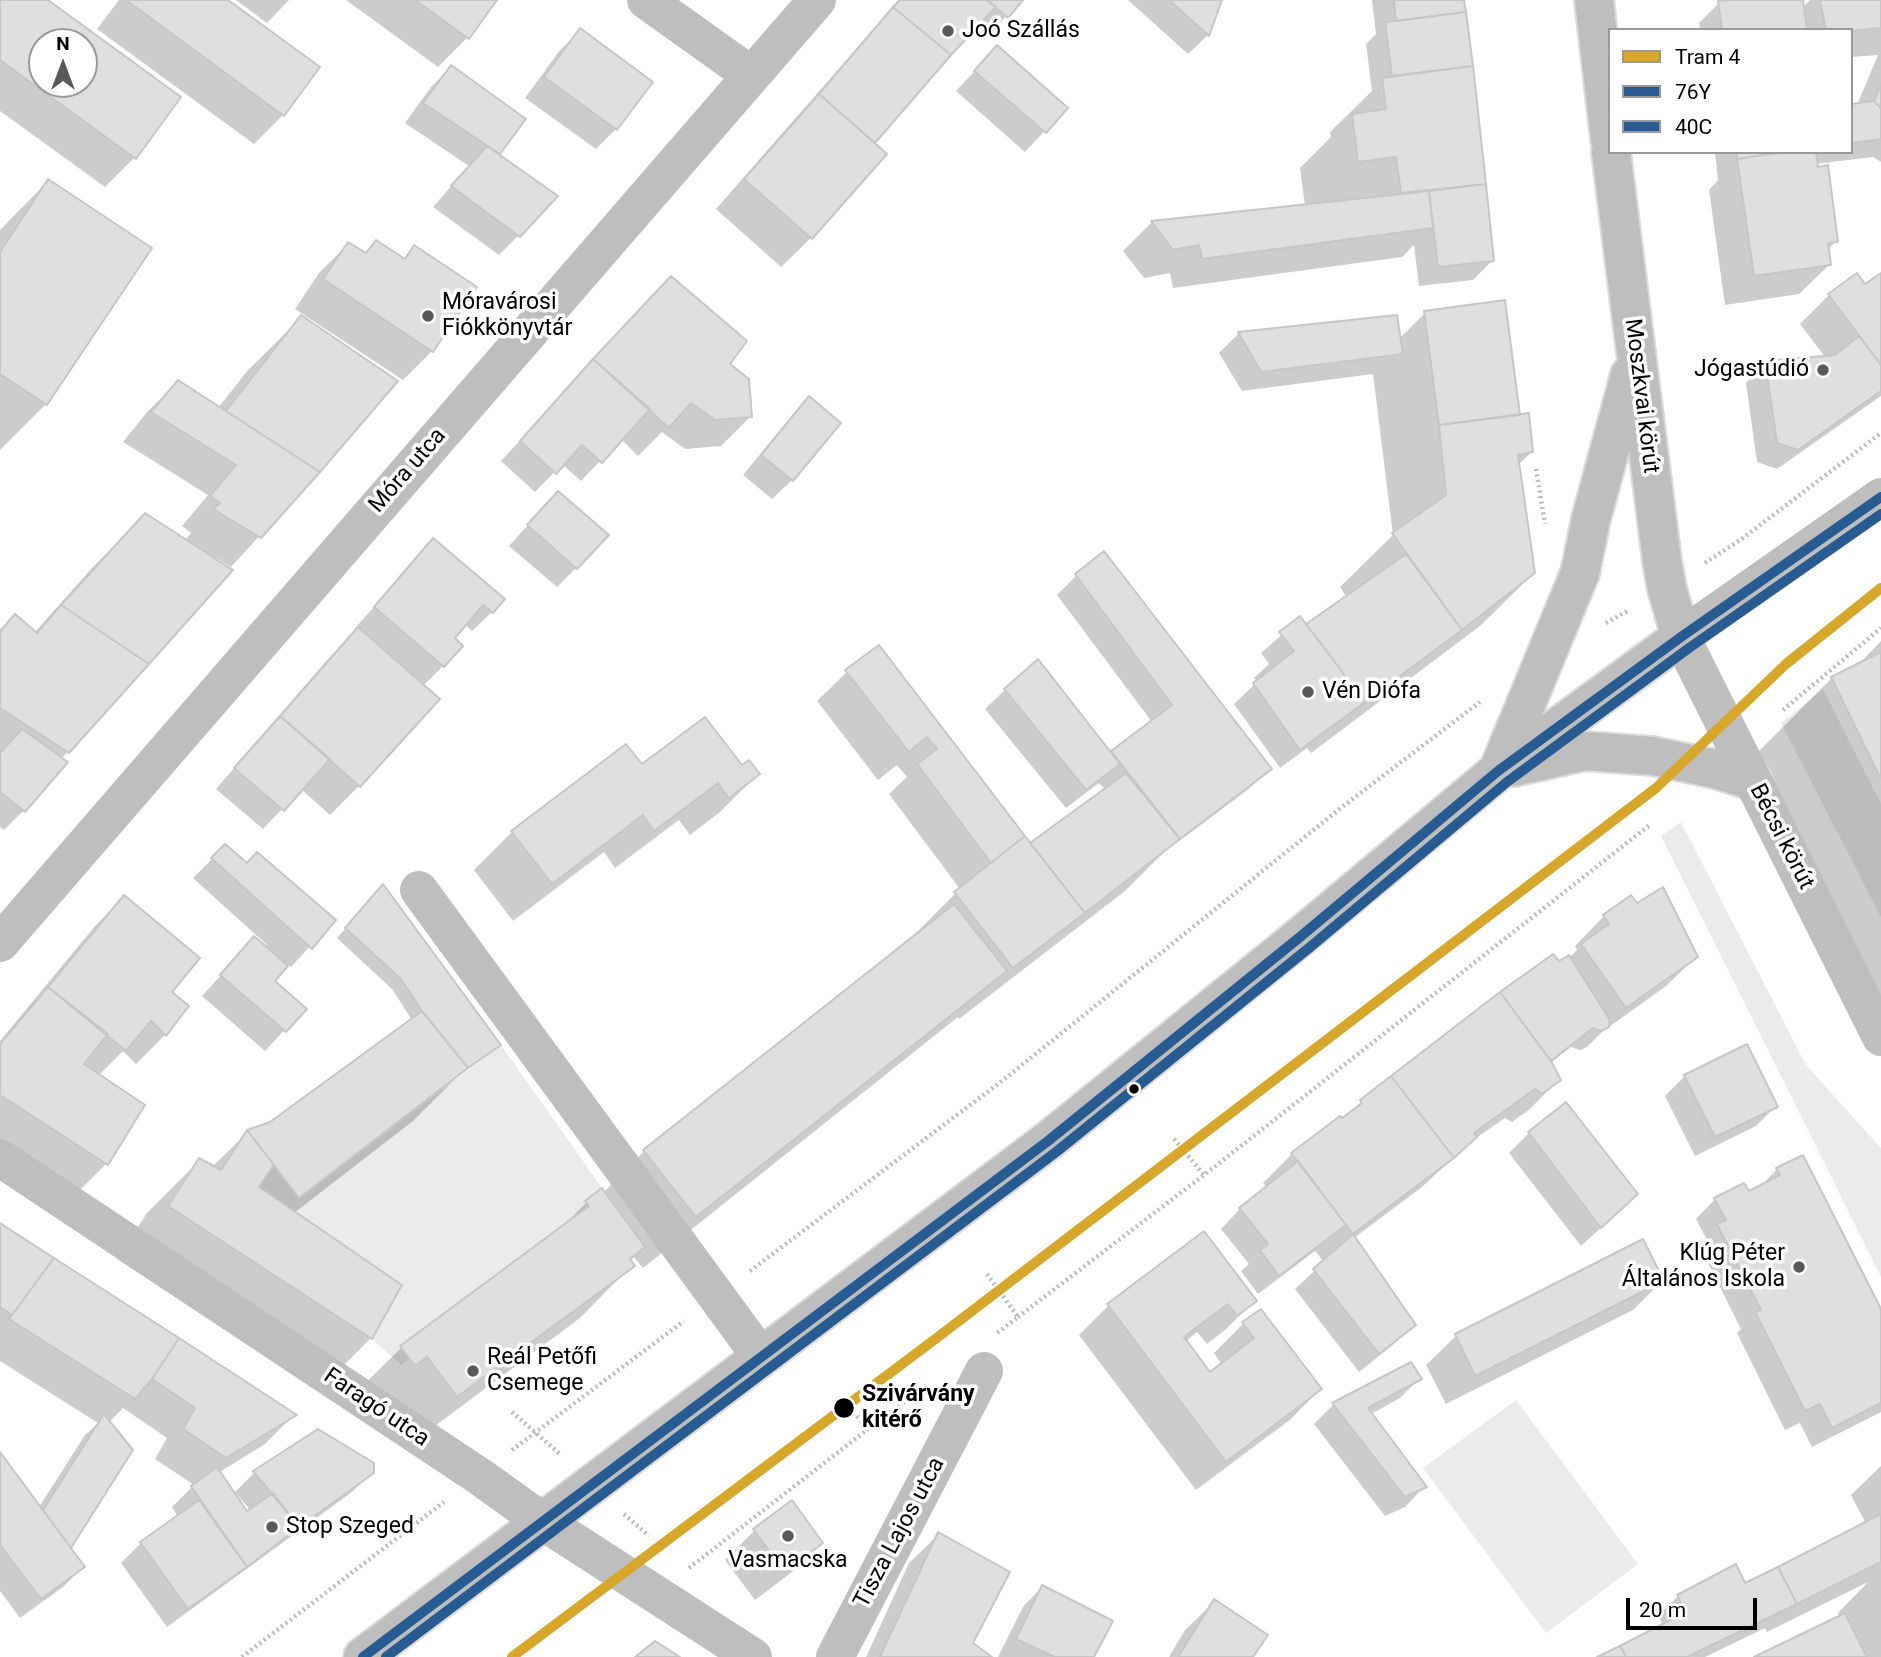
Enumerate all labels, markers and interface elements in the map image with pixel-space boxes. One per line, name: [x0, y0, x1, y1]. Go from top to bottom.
place label: Joó Szállás: [962, 17, 1080, 45]
marker: Joó Szállás: [940, 23, 956, 39]
north arrow: [28, 28, 98, 98]
legend: [1608, 28, 1853, 154]
text: N: [56, 32, 70, 55]
text: Tram 4: [1675, 45, 1740, 69]
text: 76Y: [1675, 80, 1711, 104]
text: 40C: [1675, 115, 1712, 139]
place label: Móravárosi Fiókkönyvtár: [442, 289, 572, 343]
marker: Móravárosi Fiókkönyvtár: [420, 308, 436, 324]
street label: Moszkvai körút: [1618, 317, 1664, 475]
place label: Jógastúdió: [1694, 356, 1809, 384]
marker: Jógastúdió: [1815, 362, 1831, 378]
street label: Móra utca: [364, 423, 452, 519]
place label: Vén Diófa: [1322, 678, 1421, 706]
marker: Vén Diófa: [1300, 684, 1316, 700]
street label: Bécsi körút: [1743, 780, 1819, 894]
unlabelled marker: [1127, 1082, 1141, 1096]
place label: Klúg Péter Általános Iskola: [1622, 1240, 1785, 1294]
marker: Klúg Péter Általános Iskola: [1791, 1259, 1807, 1275]
place label: Reál Petőfi Csemege: [487, 1344, 597, 1398]
street label: Faragó utca: [318, 1363, 434, 1453]
marker: Reál Petőfi Csemege: [465, 1363, 481, 1379]
place label: Szivárvány kitérő: [862, 1381, 975, 1435]
marker: Szivárvány kitérő: [832, 1396, 856, 1420]
street label: Tisza Lajos utca: [849, 1453, 951, 1613]
place label: Stop Szeged: [286, 1513, 414, 1541]
marker: Stop Szeged: [264, 1519, 280, 1535]
marker: Vasmacska: [780, 1528, 796, 1544]
place label: Vasmacska: [728, 1547, 848, 1575]
scale bar: [1629, 1584, 1760, 1628]
text: 20 m: [1639, 1598, 1686, 1622]

